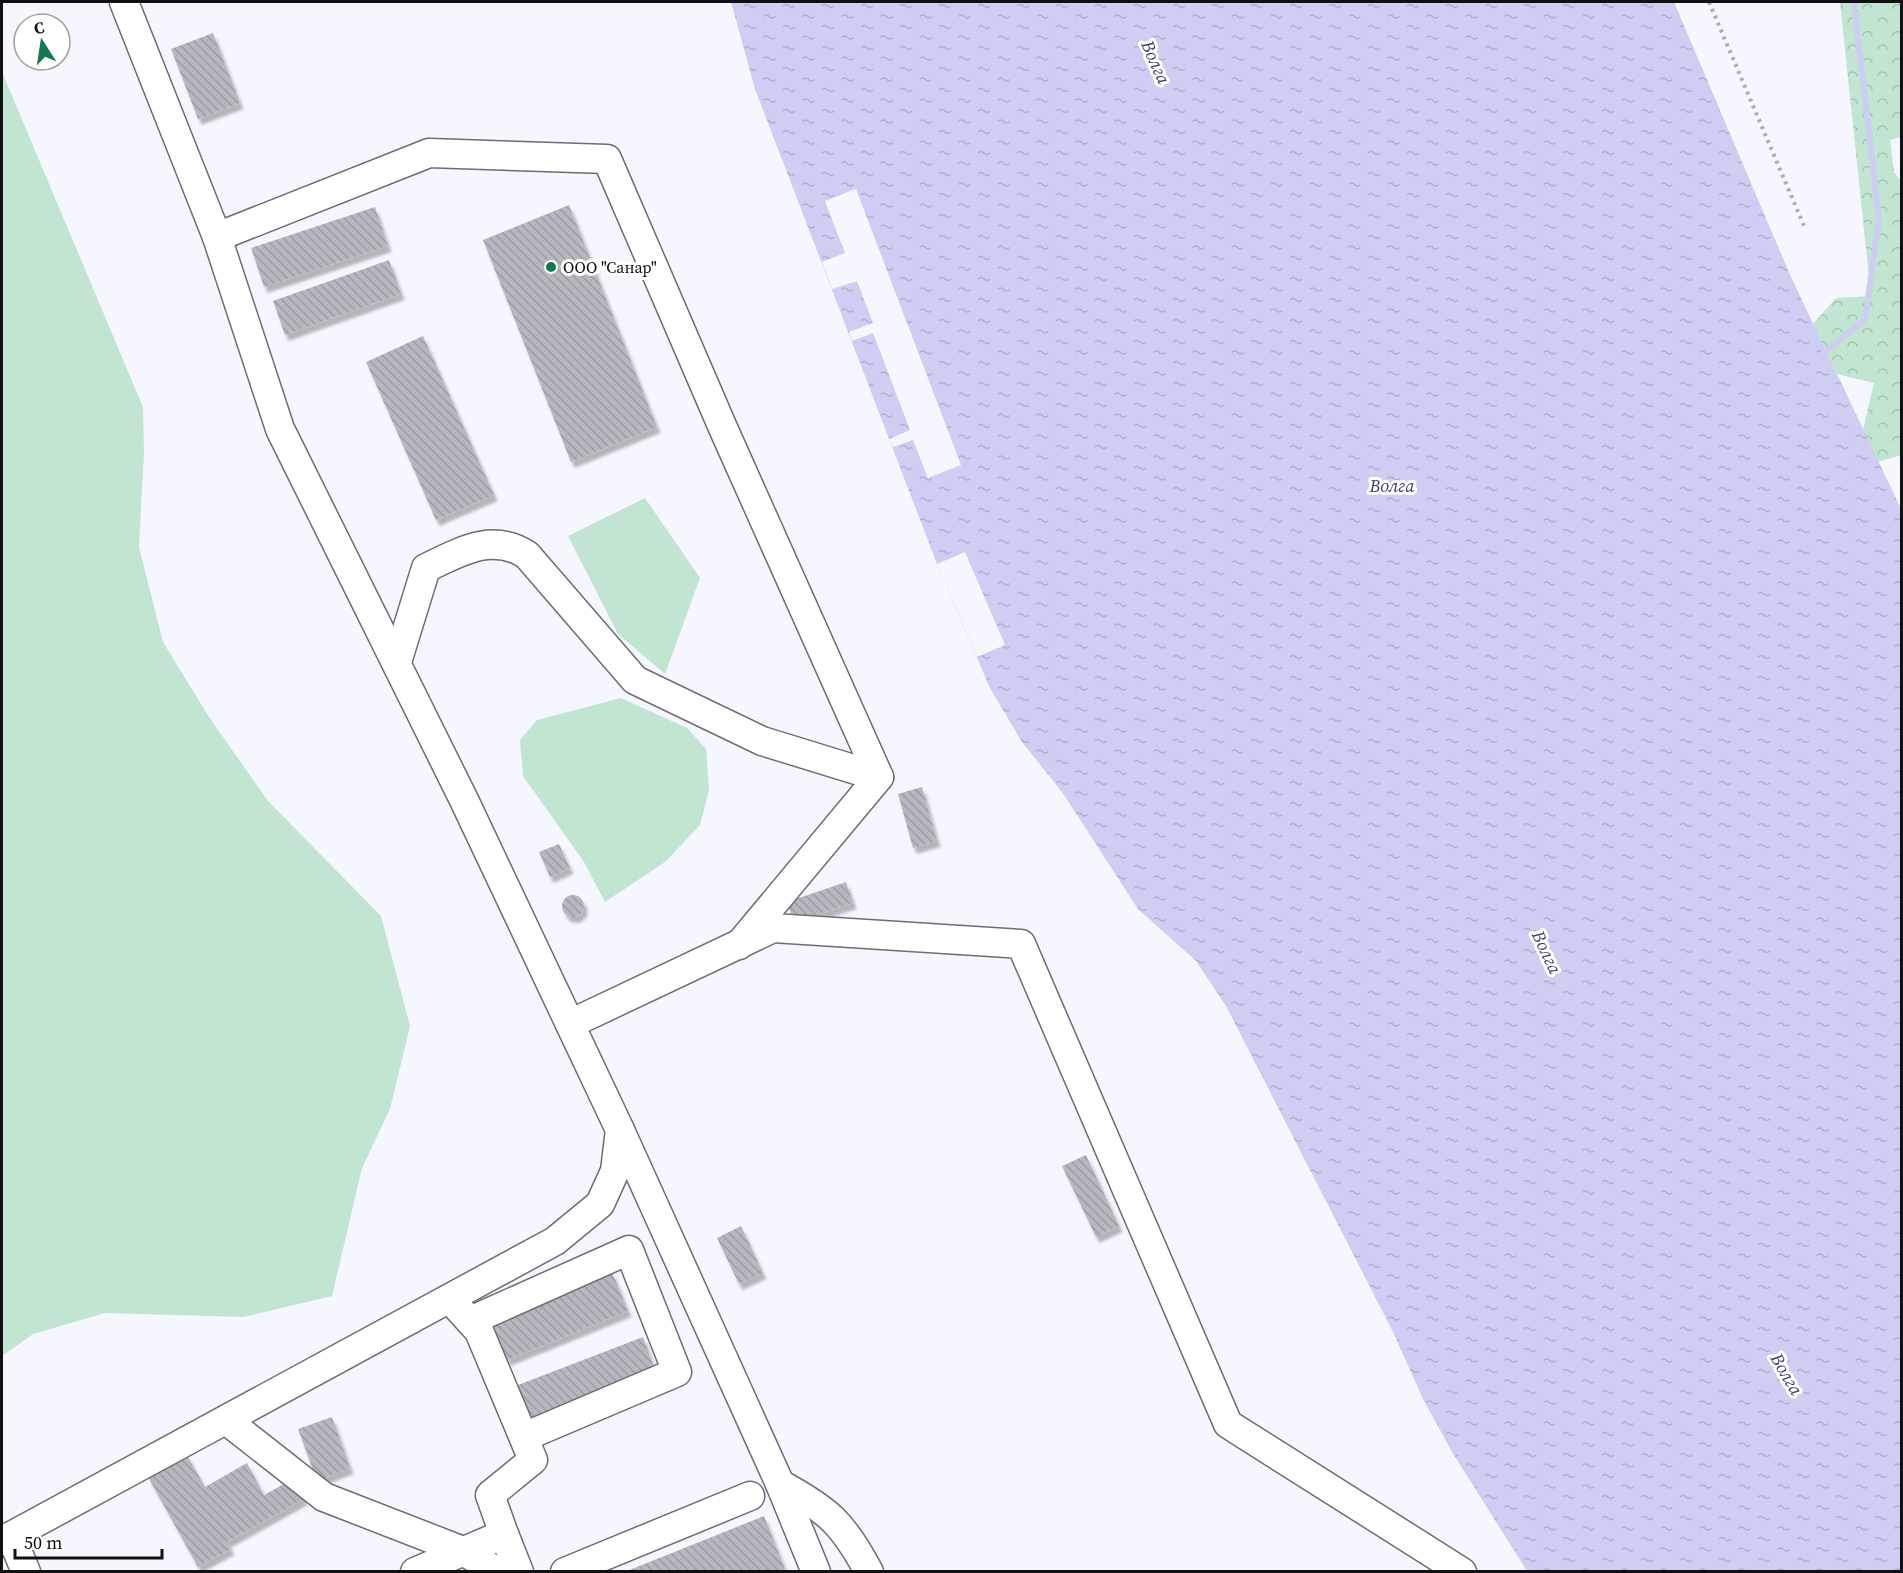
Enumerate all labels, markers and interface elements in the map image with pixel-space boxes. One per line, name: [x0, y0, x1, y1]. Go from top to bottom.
north arrow: [12, 12, 72, 72]
text: С: [32, 16, 46, 39]
water label: Волга: [1135, 35, 1177, 88]
place label: ООО "Санар": [563, 256, 657, 278]
marker: ООО "Санар": [544, 260, 558, 274]
water label: Волга: [1368, 473, 1415, 498]
water label: Волга: [1526, 925, 1568, 978]
water label: Волга: [1764, 1347, 1809, 1400]
scale bar: [15, 1522, 162, 1560]
text: 50 m: [24, 1530, 62, 1555]

